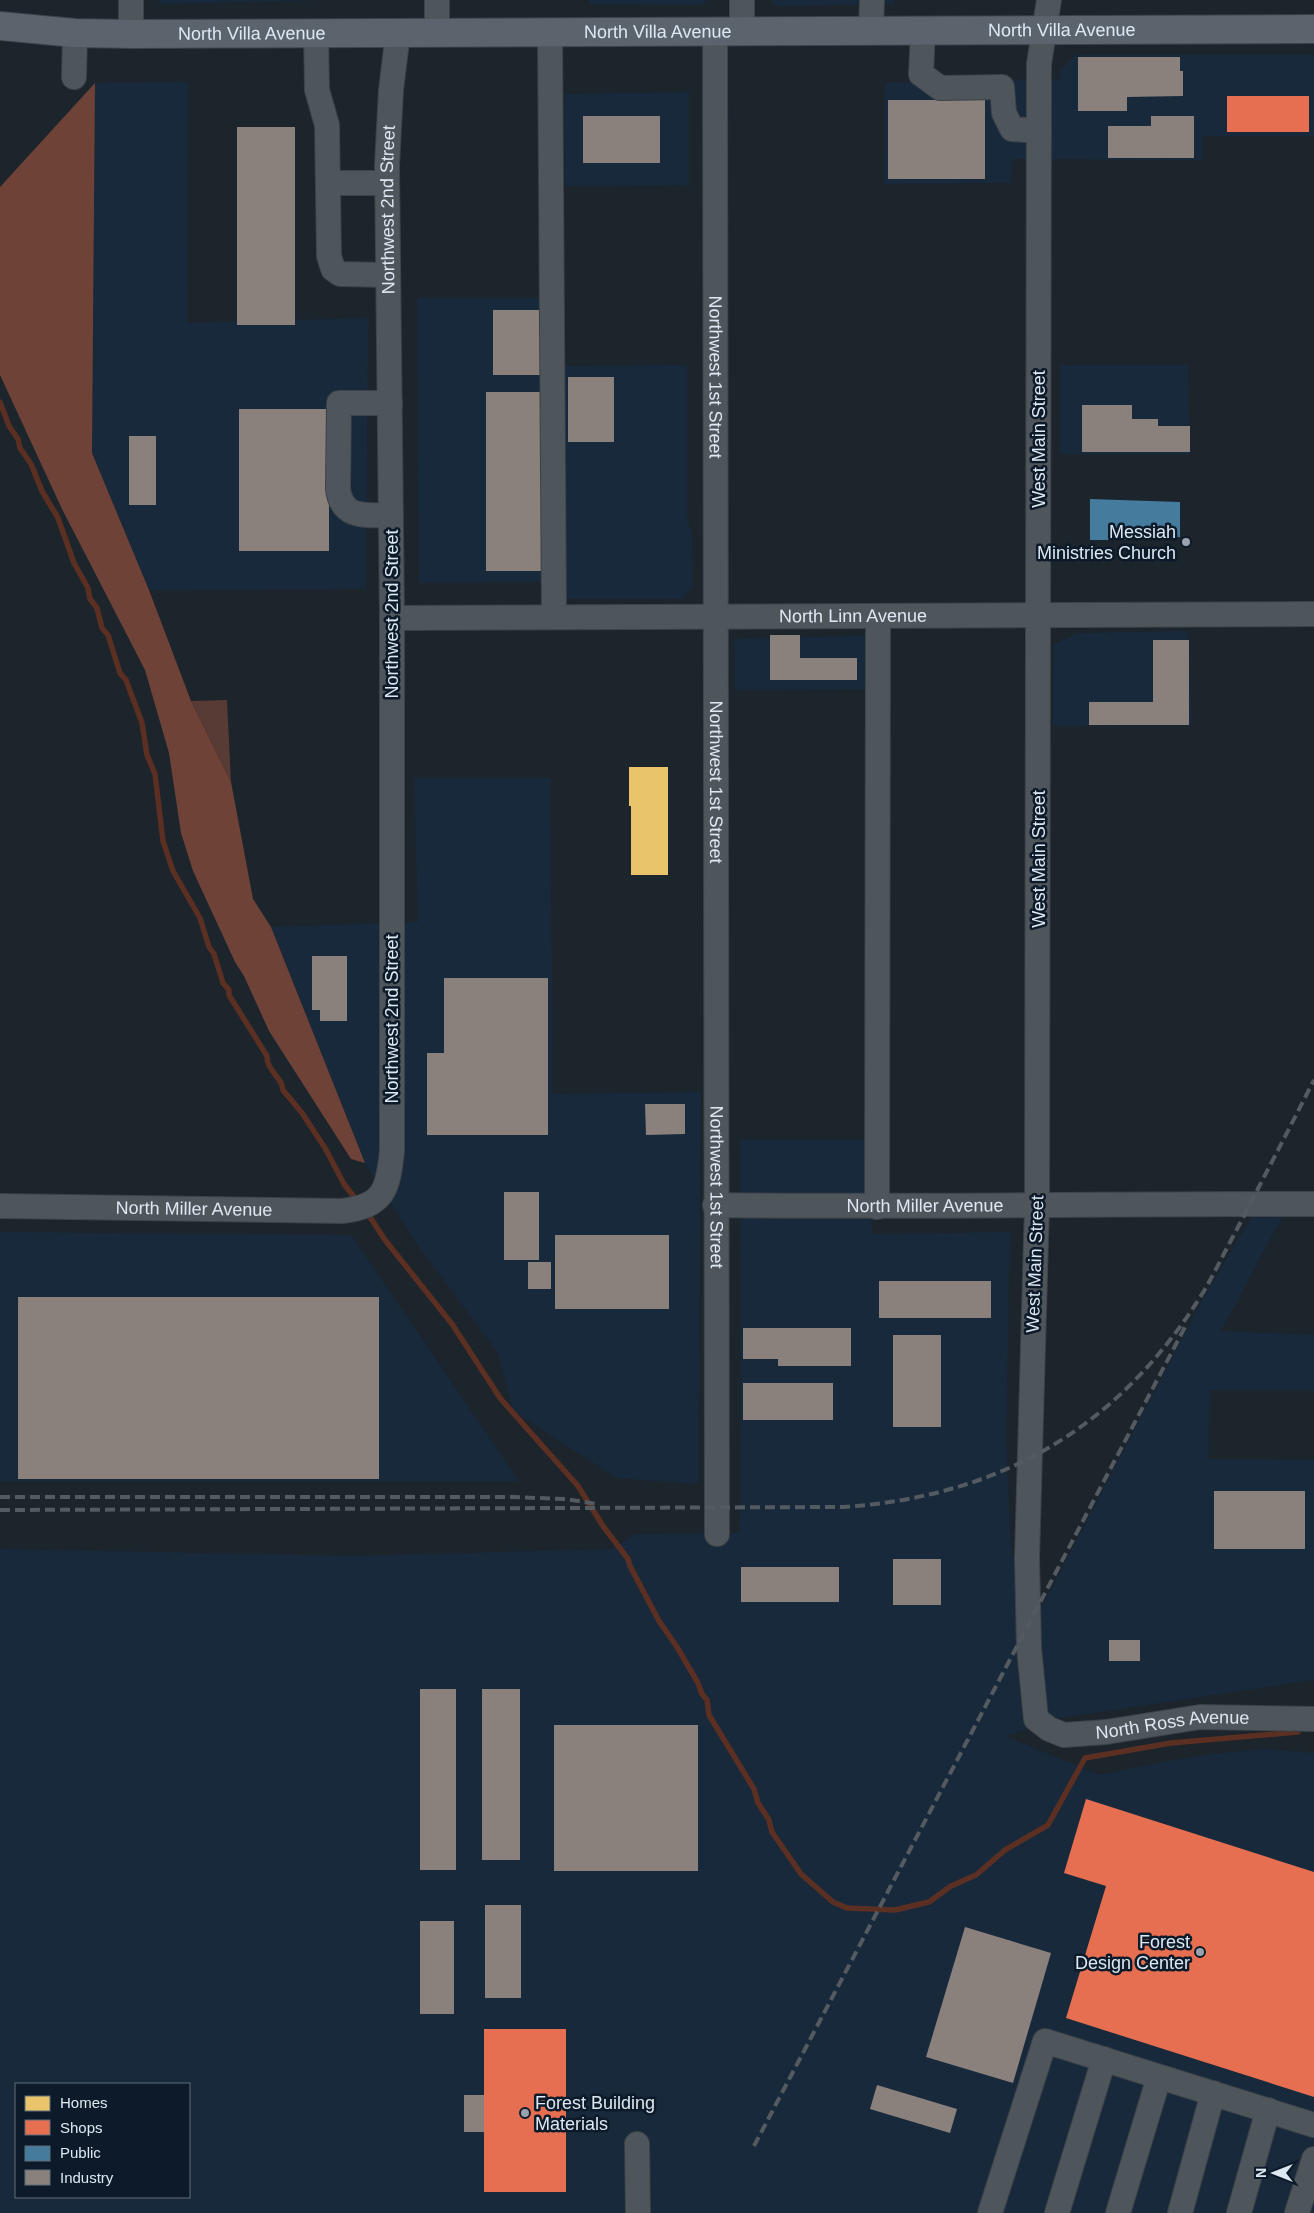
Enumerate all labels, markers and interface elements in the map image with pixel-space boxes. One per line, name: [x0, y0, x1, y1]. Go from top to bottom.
street label: North Villa Avenue: [988, 20, 1135, 40]
street label: North Villa Avenue: [584, 21, 731, 42]
street label: North Villa Avenue: [178, 23, 325, 44]
street label: Northwest 2nd Street: [377, 125, 399, 294]
street label: Northwest 1st Street: [705, 295, 726, 459]
street label: West Main Street: [1029, 370, 1049, 508]
place label: Messiah Ministries Church: [1037, 522, 1176, 563]
street label: Northwest 2nd Street: [382, 529, 402, 699]
marker: Messiah Ministries Church: [1180, 536, 1192, 548]
street label: North Linn Avenue: [779, 606, 927, 626]
street label: Northwest 1st Street: [706, 700, 726, 864]
street label: West Main Street: [1029, 790, 1049, 928]
street label: Northwest 2nd Street: [382, 934, 402, 1104]
street label: Northwest 1st Street: [706, 1105, 727, 1269]
street label: North Miller Avenue: [847, 1195, 1003, 1216]
street label: West Main Street: [1023, 1195, 1047, 1333]
street label: North Miller Avenue: [115, 1198, 273, 1220]
street label: North Ross Avenue: [1095, 1707, 1249, 1743]
place label: Forest Design Center: [1075, 1932, 1190, 1973]
marker: Forest Design Center: [1194, 1946, 1206, 1958]
legend: [15, 2083, 190, 2198]
place label: Forest Building Materials: [535, 2093, 655, 2134]
text: Homes: [60, 2094, 108, 2111]
marker: Forest Building Materials: [519, 2107, 531, 2119]
text: Shops: [60, 2119, 103, 2136]
text: Public: [60, 2144, 101, 2161]
north arrow: [1249, 2148, 1299, 2198]
text: N: [1253, 2168, 1269, 2178]
text: Industry: [60, 2169, 114, 2186]

